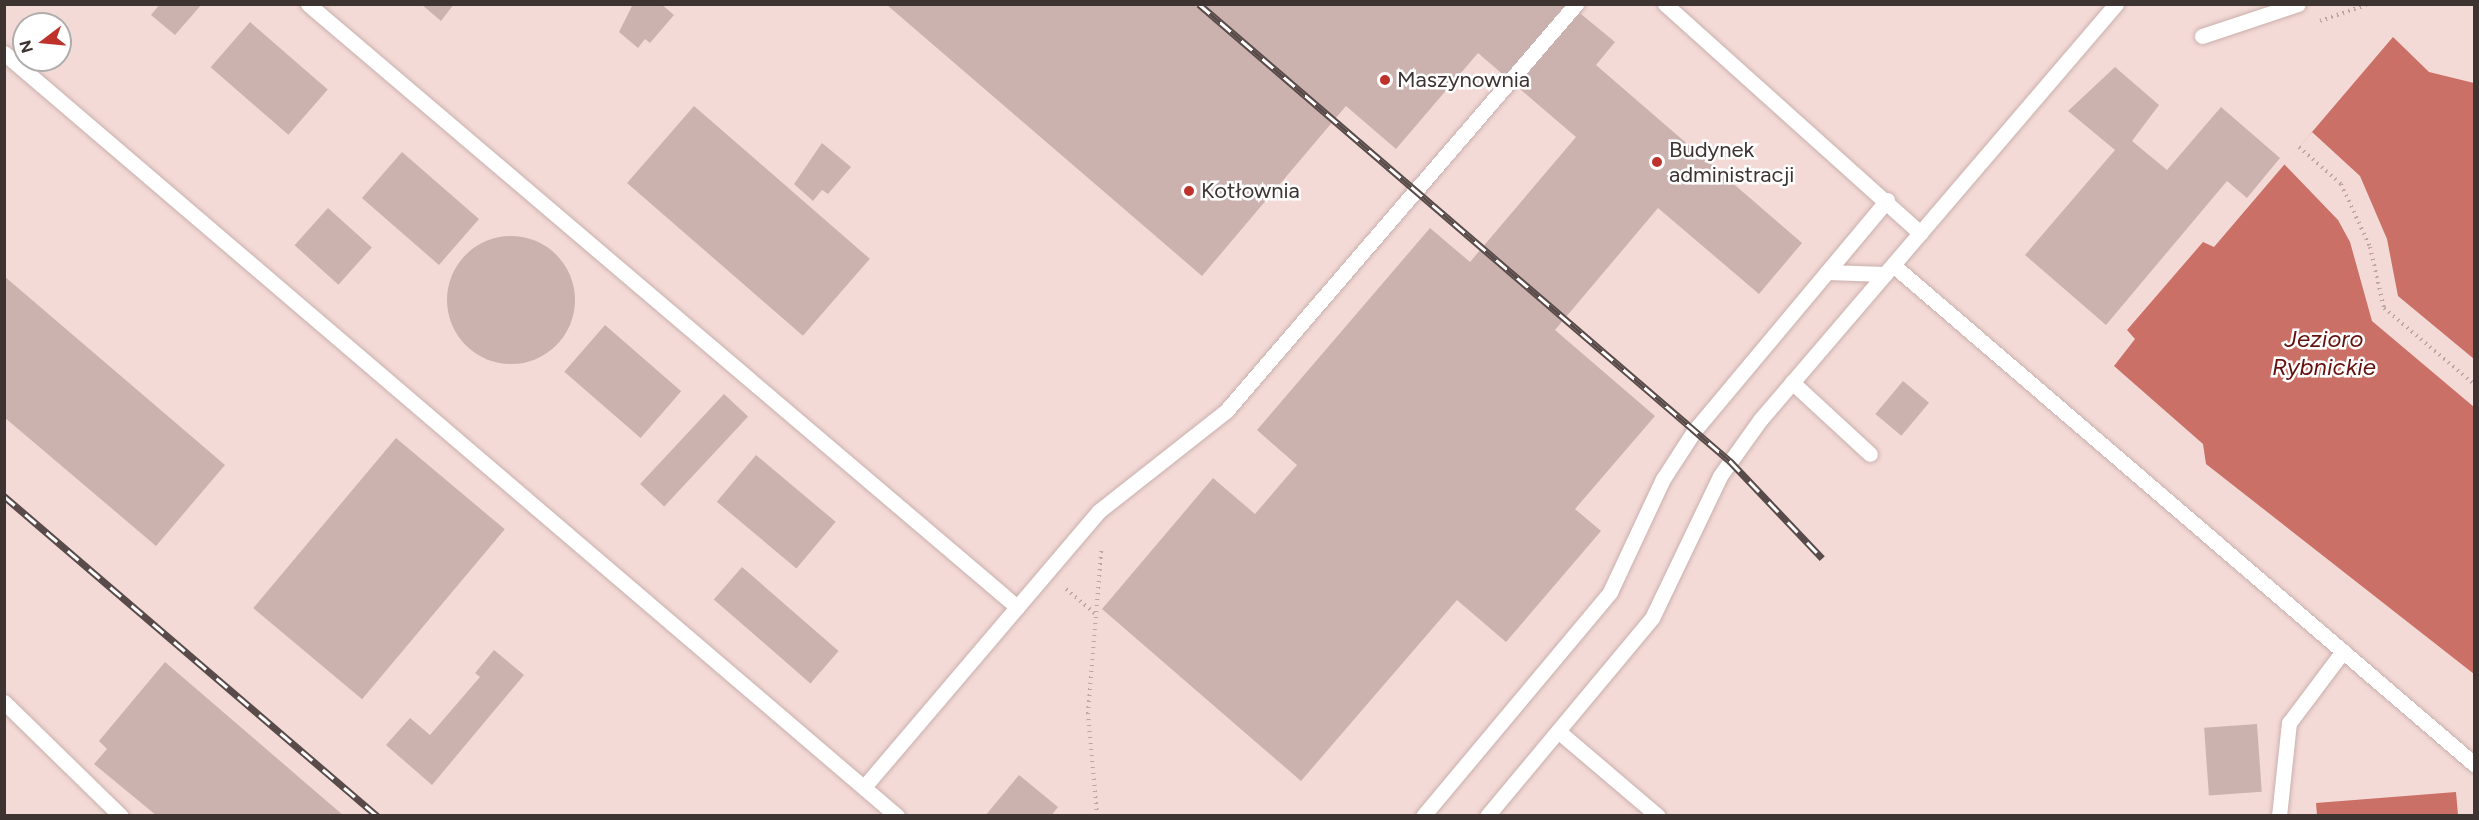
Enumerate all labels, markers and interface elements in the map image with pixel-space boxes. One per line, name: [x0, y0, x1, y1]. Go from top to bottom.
north arrow: [12, 12, 72, 72]
text: N: [15, 38, 37, 55]
place label: Maszynownia: [1397, 67, 1530, 93]
marker: Maszynownia: [1378, 73, 1392, 87]
place label: Budynek administracji: [1669, 136, 1794, 188]
marker: Budynek administracji: [1650, 155, 1664, 169]
place label: Kotłownia: [1201, 178, 1300, 204]
marker: Kotłownia: [1182, 184, 1196, 198]
water label: Jezioro Rybnickie: [2272, 325, 2376, 381]

